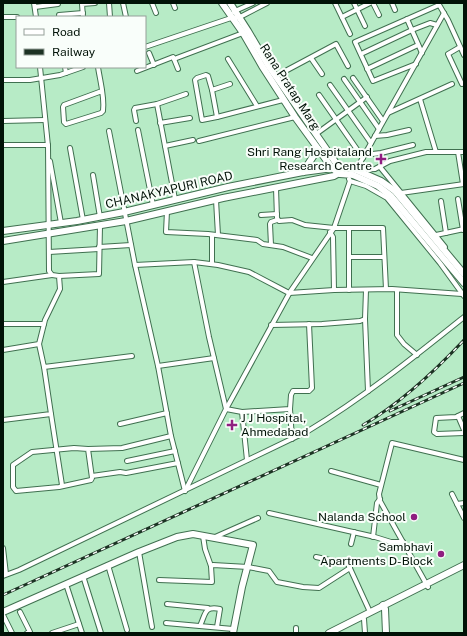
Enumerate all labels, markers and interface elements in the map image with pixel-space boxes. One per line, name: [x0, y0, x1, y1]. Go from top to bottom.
legend: [16, 16, 146, 68]
text: Road: [52, 25, 80, 39]
street label: Rana Pratap Marg: [257, 41, 323, 133]
text: Railway: [52, 45, 96, 59]
place label: Shri Rang Hospitaland Research Centre: [247, 145, 372, 173]
marker: Shri Rang Hospitaland Research Centre: [375, 153, 387, 165]
street label: CHANAKYAPURI ROAD: [104, 169, 234, 211]
place label: J J Hospital, Ahmedabad: [241, 411, 308, 439]
marker: J J Hospital, Ahmedabad: [226, 419, 238, 431]
place label: Nalanda School: [318, 510, 406, 524]
marker: Nalanda School: [409, 512, 419, 522]
place label: Sambhavi Apartments D-Block: [320, 540, 433, 568]
marker: Sambhavi Apartments D-Block: [436, 549, 446, 559]

